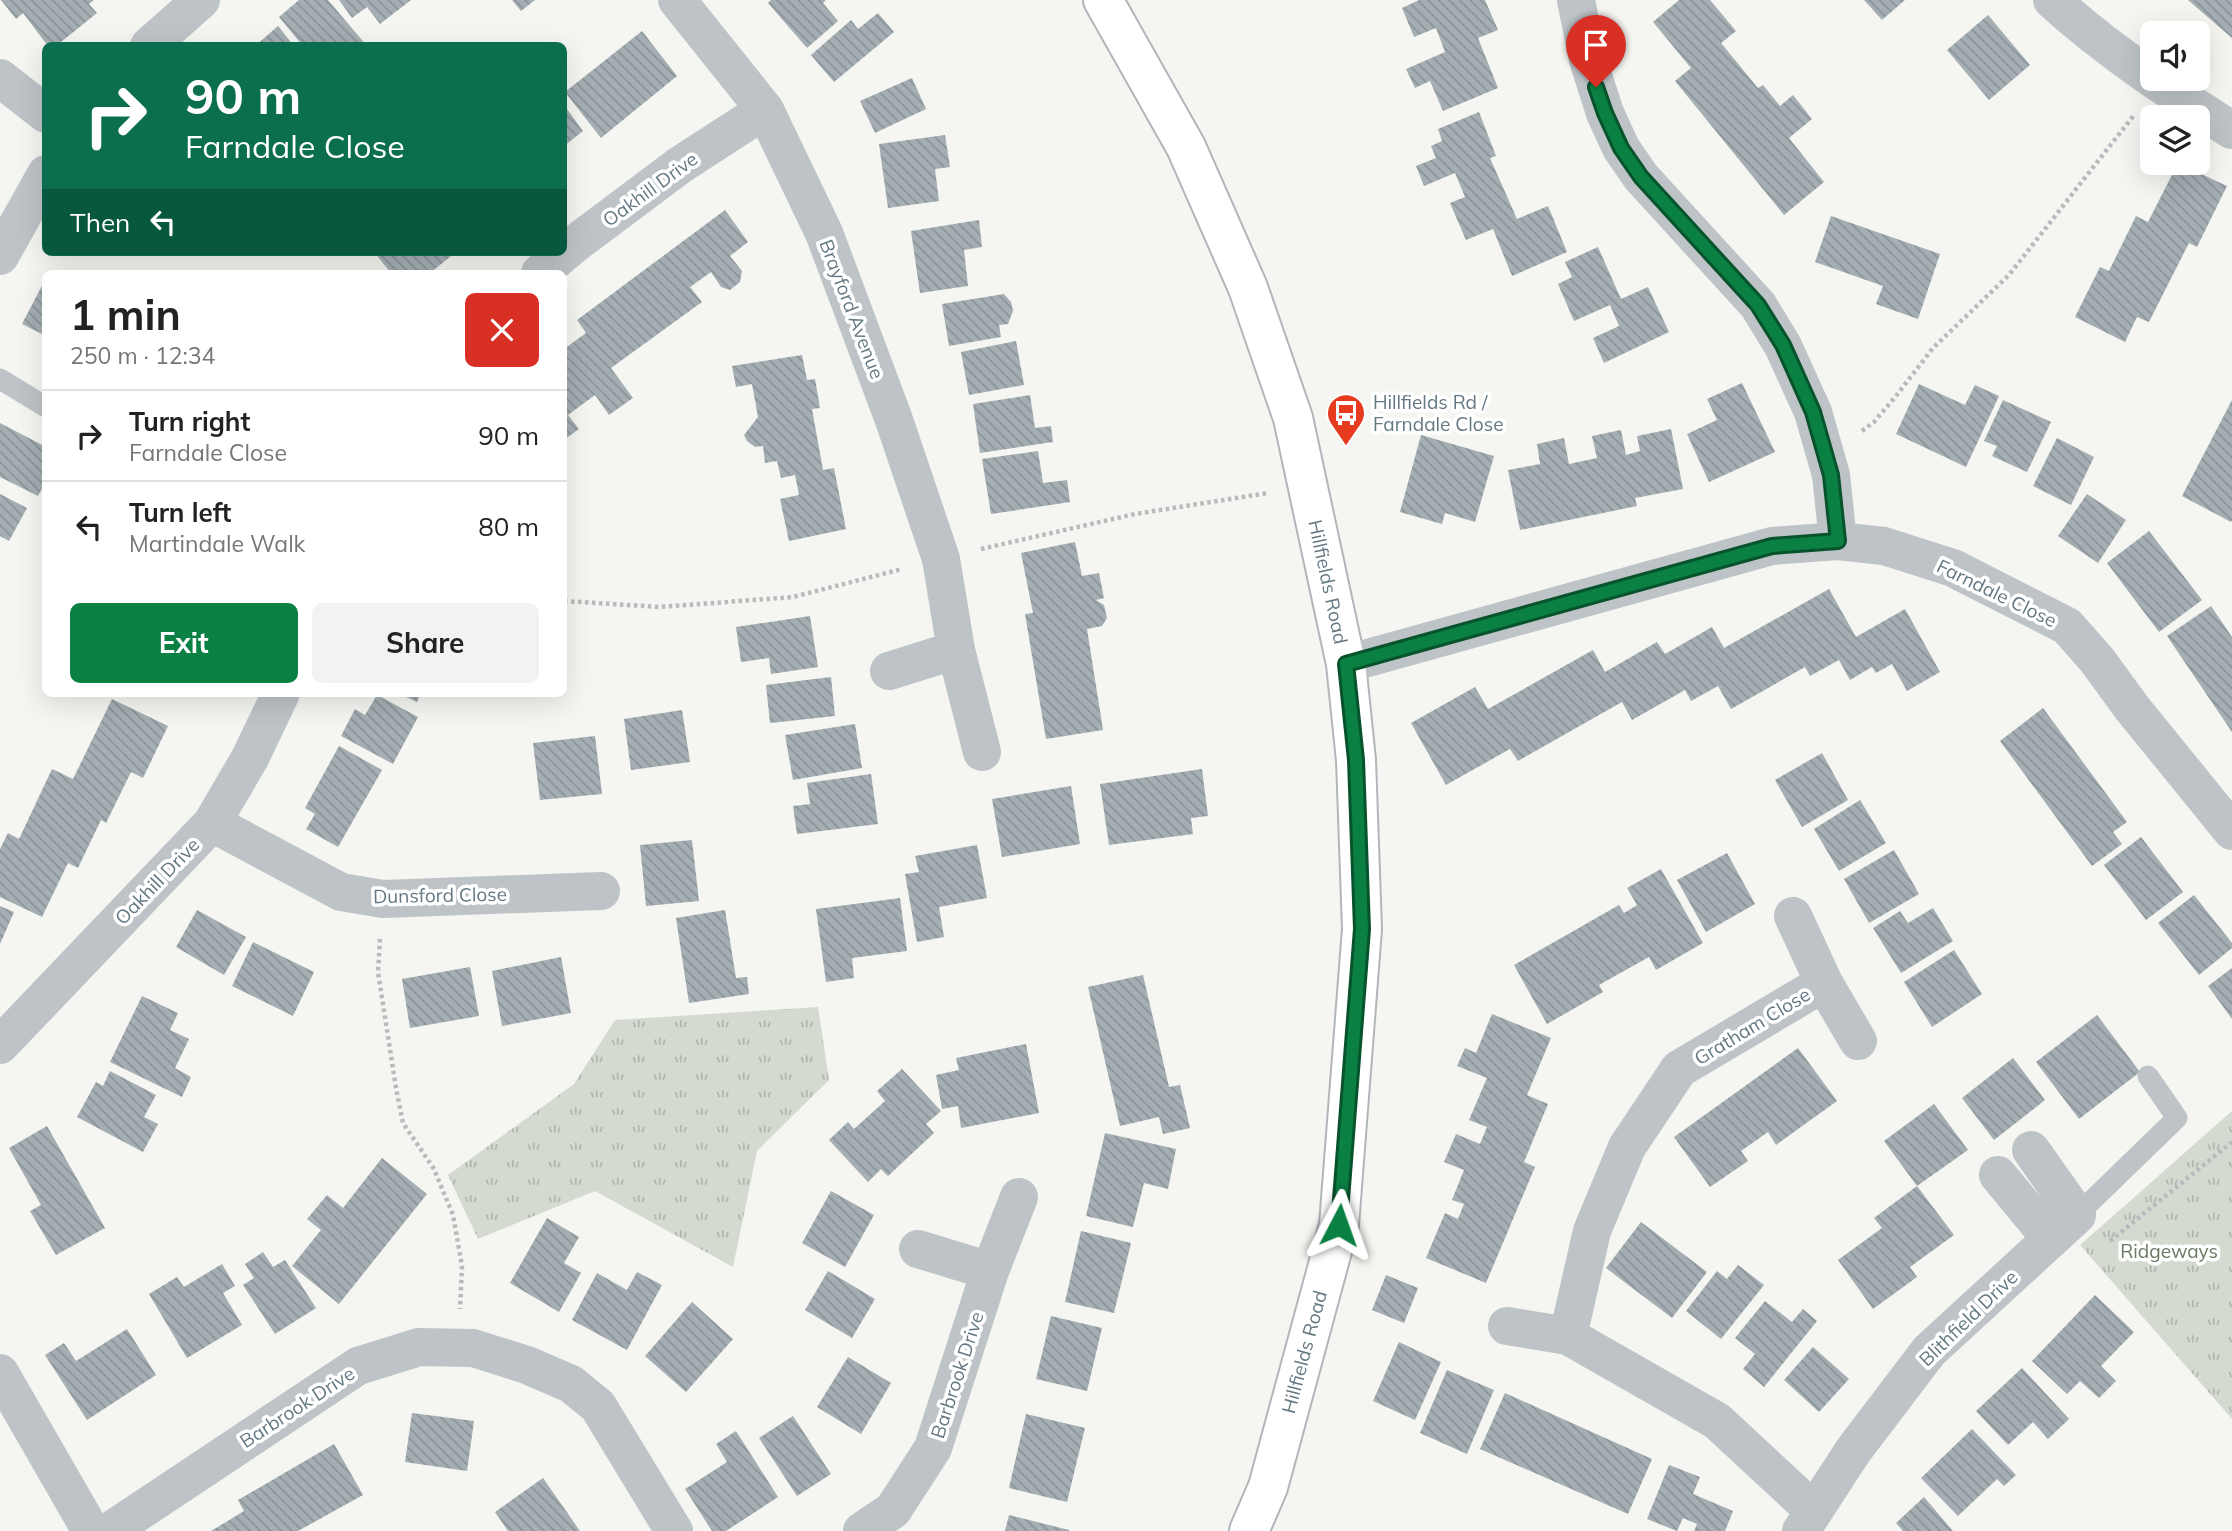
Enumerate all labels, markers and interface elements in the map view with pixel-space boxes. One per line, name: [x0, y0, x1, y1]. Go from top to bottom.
pin: [1566, 15, 1626, 87]
map controls: [2140, 21, 2210, 175]
button: sound: [2140, 21, 2210, 91]
icon: arrive: [1577, 26, 1615, 64]
text: 90 m: [185, 65, 301, 126]
icon: right: [70, 70, 161, 161]
button: layers: [2140, 105, 2210, 175]
text: Farndale Close: [185, 126, 405, 166]
street label: Oakhill Drive: [598, 147, 702, 231]
icon: left: [144, 203, 182, 241]
text: Then: [70, 206, 130, 239]
street label: Brayford Avenue: [814, 236, 890, 382]
text: 1 min: [70, 288, 181, 341]
button: close: [465, 293, 539, 367]
text: 250 m · 12:34: [70, 341, 215, 370]
place label: Hillfields Rd / Farndale Close: [1373, 390, 1503, 436]
bus stop icon: Hillfields Rd / Farndale Close: [1325, 392, 1367, 447]
text: Turn right: [129, 405, 250, 438]
icon: right: [70, 417, 108, 455]
text: 90 m: [478, 419, 539, 452]
text: Farndale Close: [129, 438, 287, 467]
text: Turn left: [129, 496, 231, 529]
icon: left: [70, 508, 108, 546]
text: 80 m: [478, 510, 539, 543]
street label: Hillfields Road: [1303, 518, 1353, 646]
text: Martindale Walk: [129, 529, 305, 558]
street label: Farndale Close: [1933, 554, 2061, 632]
button: Exit: [70, 603, 298, 683]
button: Share: [312, 603, 539, 683]
street label: Oakhill Drive: [110, 833, 204, 929]
street label: Dunsford Close: [373, 882, 507, 908]
street label: Gratham Close: [1690, 982, 1814, 1070]
position arrow: [1302, 1188, 1376, 1262]
park label: Ridgeways: [2120, 1239, 2218, 1263]
street label: Blithfield Drive: [1914, 1265, 2022, 1371]
street label: Hillfields Road: [1276, 1288, 1332, 1416]
street label: Barbrook Drive: [925, 1309, 989, 1441]
street label: Barbrook Drive: [235, 1361, 359, 1453]

